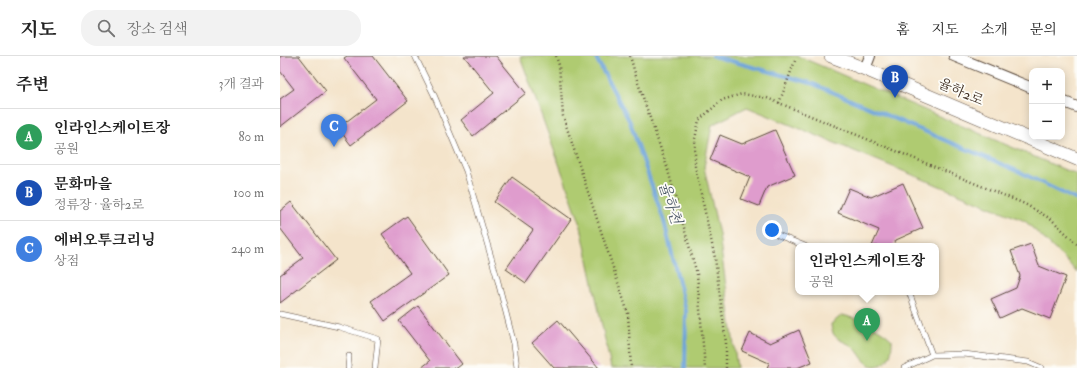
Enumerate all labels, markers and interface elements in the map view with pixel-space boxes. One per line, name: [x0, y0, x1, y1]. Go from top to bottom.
search box: [81, 10, 361, 46]
icon: search: [95, 17, 117, 39]
text: 지도: [20, 18, 57, 42]
text: 장소 검색: [127, 20, 188, 39]
text: 홈: [896, 21, 910, 38]
text: 지도: [932, 21, 959, 38]
text: 소개: [981, 21, 1008, 38]
text: 문의: [1030, 21, 1057, 38]
pin: B: [882, 65, 908, 98]
map controls: [1029, 68, 1065, 140]
button: +: [1029, 68, 1065, 104]
text: 주변: [16, 74, 49, 95]
street label: 율하2로: [936, 75, 987, 109]
text: 3개 결과: [219, 76, 264, 92]
button: −: [1029, 104, 1065, 140]
pin: C: [321, 114, 347, 147]
text: 인라인스케이트장: [54, 119, 170, 138]
text: A: [25, 129, 33, 145]
text: 80 m: [238, 129, 264, 145]
text: 공원: [54, 141, 79, 157]
text: 문화마을: [54, 175, 112, 194]
water label: 율하천: [654, 179, 686, 228]
text: B: [25, 185, 33, 201]
text: 100 m: [233, 185, 264, 201]
text: 정류장 · 율하2로: [54, 197, 144, 213]
your location: [762, 220, 782, 240]
text: 에버오투크리닝: [54, 231, 155, 250]
text: C: [24, 241, 34, 257]
text: 240 m: [231, 241, 264, 257]
popup: [795, 243, 939, 295]
text: 인라인스케이트장: [809, 252, 925, 271]
text: 상점: [54, 253, 79, 269]
text: 공원: [809, 274, 834, 290]
pin: A: [854, 308, 880, 341]

